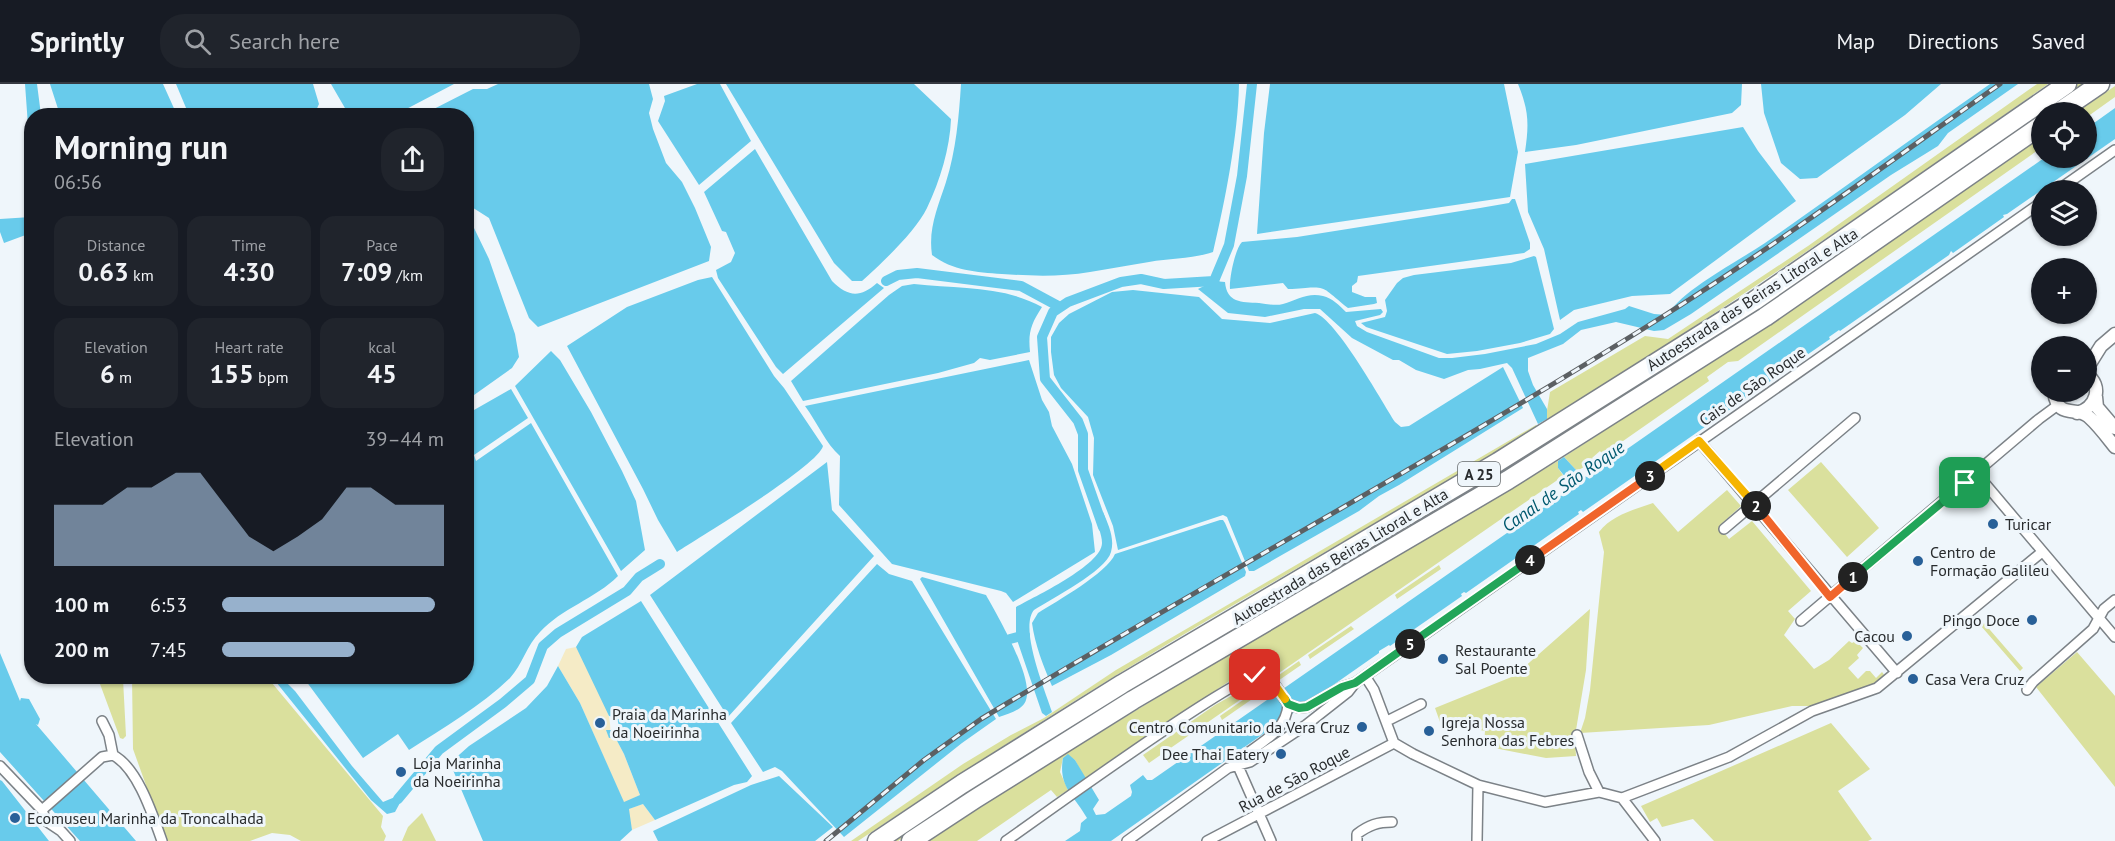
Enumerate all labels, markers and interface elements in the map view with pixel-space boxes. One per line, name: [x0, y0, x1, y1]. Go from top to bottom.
search box: [160, 14, 580, 68]
text: Sprintly: [30, 23, 124, 60]
icon: search: [181, 25, 214, 58]
text: Search here: [229, 27, 340, 55]
text: Map: [1836, 28, 1875, 55]
text: Directions: [1908, 28, 1999, 55]
text: Saved: [2032, 28, 2085, 55]
map controls: [2031, 102, 2097, 402]
button: locate: [2031, 102, 2097, 168]
text: Morning run: [54, 125, 228, 168]
button: share: [381, 128, 444, 191]
text: 06:56: [54, 169, 102, 195]
button: layers: [2031, 180, 2097, 246]
street label: Autoestrada das Beiras Litoral e Alta: [1643, 223, 1861, 375]
text: Distance: [87, 235, 145, 255]
text: Time: [232, 235, 266, 255]
text: Pace: [366, 235, 398, 255]
text: 0.63: [78, 255, 129, 288]
text: 4:30: [223, 255, 275, 288]
text: 7:09: [341, 255, 392, 288]
button: +: [2031, 258, 2097, 324]
text: km: [129, 265, 154, 285]
text: /km: [392, 265, 423, 285]
button: −: [2031, 336, 2097, 402]
text: Elevation: [84, 337, 148, 357]
text: Heart rate: [214, 337, 284, 357]
text: kcal: [368, 337, 396, 357]
street label: Cais de São Roque: [1695, 342, 1809, 430]
text: 6: [100, 357, 115, 390]
text: 155: [210, 357, 254, 390]
text: 45: [367, 357, 397, 390]
text: m: [115, 367, 132, 387]
text: bpm: [254, 367, 288, 387]
text: Elevation: [54, 426, 134, 452]
text: 39–44 m: [366, 426, 444, 452]
water label: Canal de São Roque: [1497, 435, 1629, 537]
pin: [1939, 457, 1990, 508]
pin: 3: [1635, 461, 1665, 491]
road number: A 25: [1458, 462, 1500, 486]
text: 3: [1645, 466, 1655, 486]
icon: arrive: [1948, 466, 1981, 499]
street label: Autoestrada das Beiras Litoral e Alta: [1229, 484, 1451, 628]
pin: 2: [1741, 491, 1771, 521]
text: 2: [1751, 496, 1761, 516]
place label: Turicar: [2005, 514, 2052, 534]
marker: Turicar: [1986, 517, 2000, 531]
place label: Centro de Formação Galileu: [1930, 542, 2049, 580]
pin: 4: [1515, 545, 1545, 575]
text: 4: [1525, 550, 1535, 570]
marker: Centro de Formação Galileu: [1911, 554, 1925, 568]
pin: 1: [1838, 562, 1868, 592]
text: 1: [1848, 567, 1858, 587]
text: 100 m: [54, 592, 109, 618]
text: 6:53: [150, 592, 187, 618]
place label: Pingo Doce: [1943, 610, 2020, 630]
marker: Pingo Doce: [2025, 613, 2039, 627]
place label: Cacou: [1854, 626, 1895, 646]
pin: 5: [1395, 629, 1425, 659]
marker: Cacou: [1900, 629, 1914, 643]
text: 5: [1405, 634, 1415, 654]
text: 200 m: [54, 637, 109, 663]
text: 7:45: [150, 637, 187, 663]
place label: Restaurante Sal Poente: [1455, 640, 1536, 678]
pin: [1229, 649, 1280, 700]
marker: Restaurante Sal Poente: [1436, 652, 1450, 666]
icon: check: [1238, 658, 1271, 691]
place label: Casa Vera Cruz: [1925, 669, 2024, 689]
marker: Casa Vera Cruz: [1906, 672, 1920, 686]
place label: Praia da Marinha da Noeirinha: [612, 704, 727, 742]
place label: Igreja Nossa Senhora das Febres: [1441, 712, 1575, 750]
marker: Praia da Marinha da Noeirinha: [593, 716, 607, 730]
place label: Centro Comunitario da Vera Cruz: [1129, 717, 1350, 737]
marker: Centro Comunitario da Vera Cruz: [1355, 720, 1369, 734]
marker: Igreja Nossa Senhora das Febres: [1422, 724, 1436, 738]
street label: Rua de São Roque: [1235, 741, 1353, 817]
place label: Dee Thai Eatery: [1162, 744, 1270, 764]
marker: Dee Thai Eatery: [1274, 747, 1288, 761]
place label: Loja Marinha da Noeirinha: [413, 753, 501, 791]
marker: Loja Marinha da Noeirinha: [394, 765, 408, 779]
place label: Ecomuseu Marinha da Troncalhada: [27, 808, 264, 828]
marker: Ecomuseu Marinha da Troncalhada: [8, 811, 22, 825]

